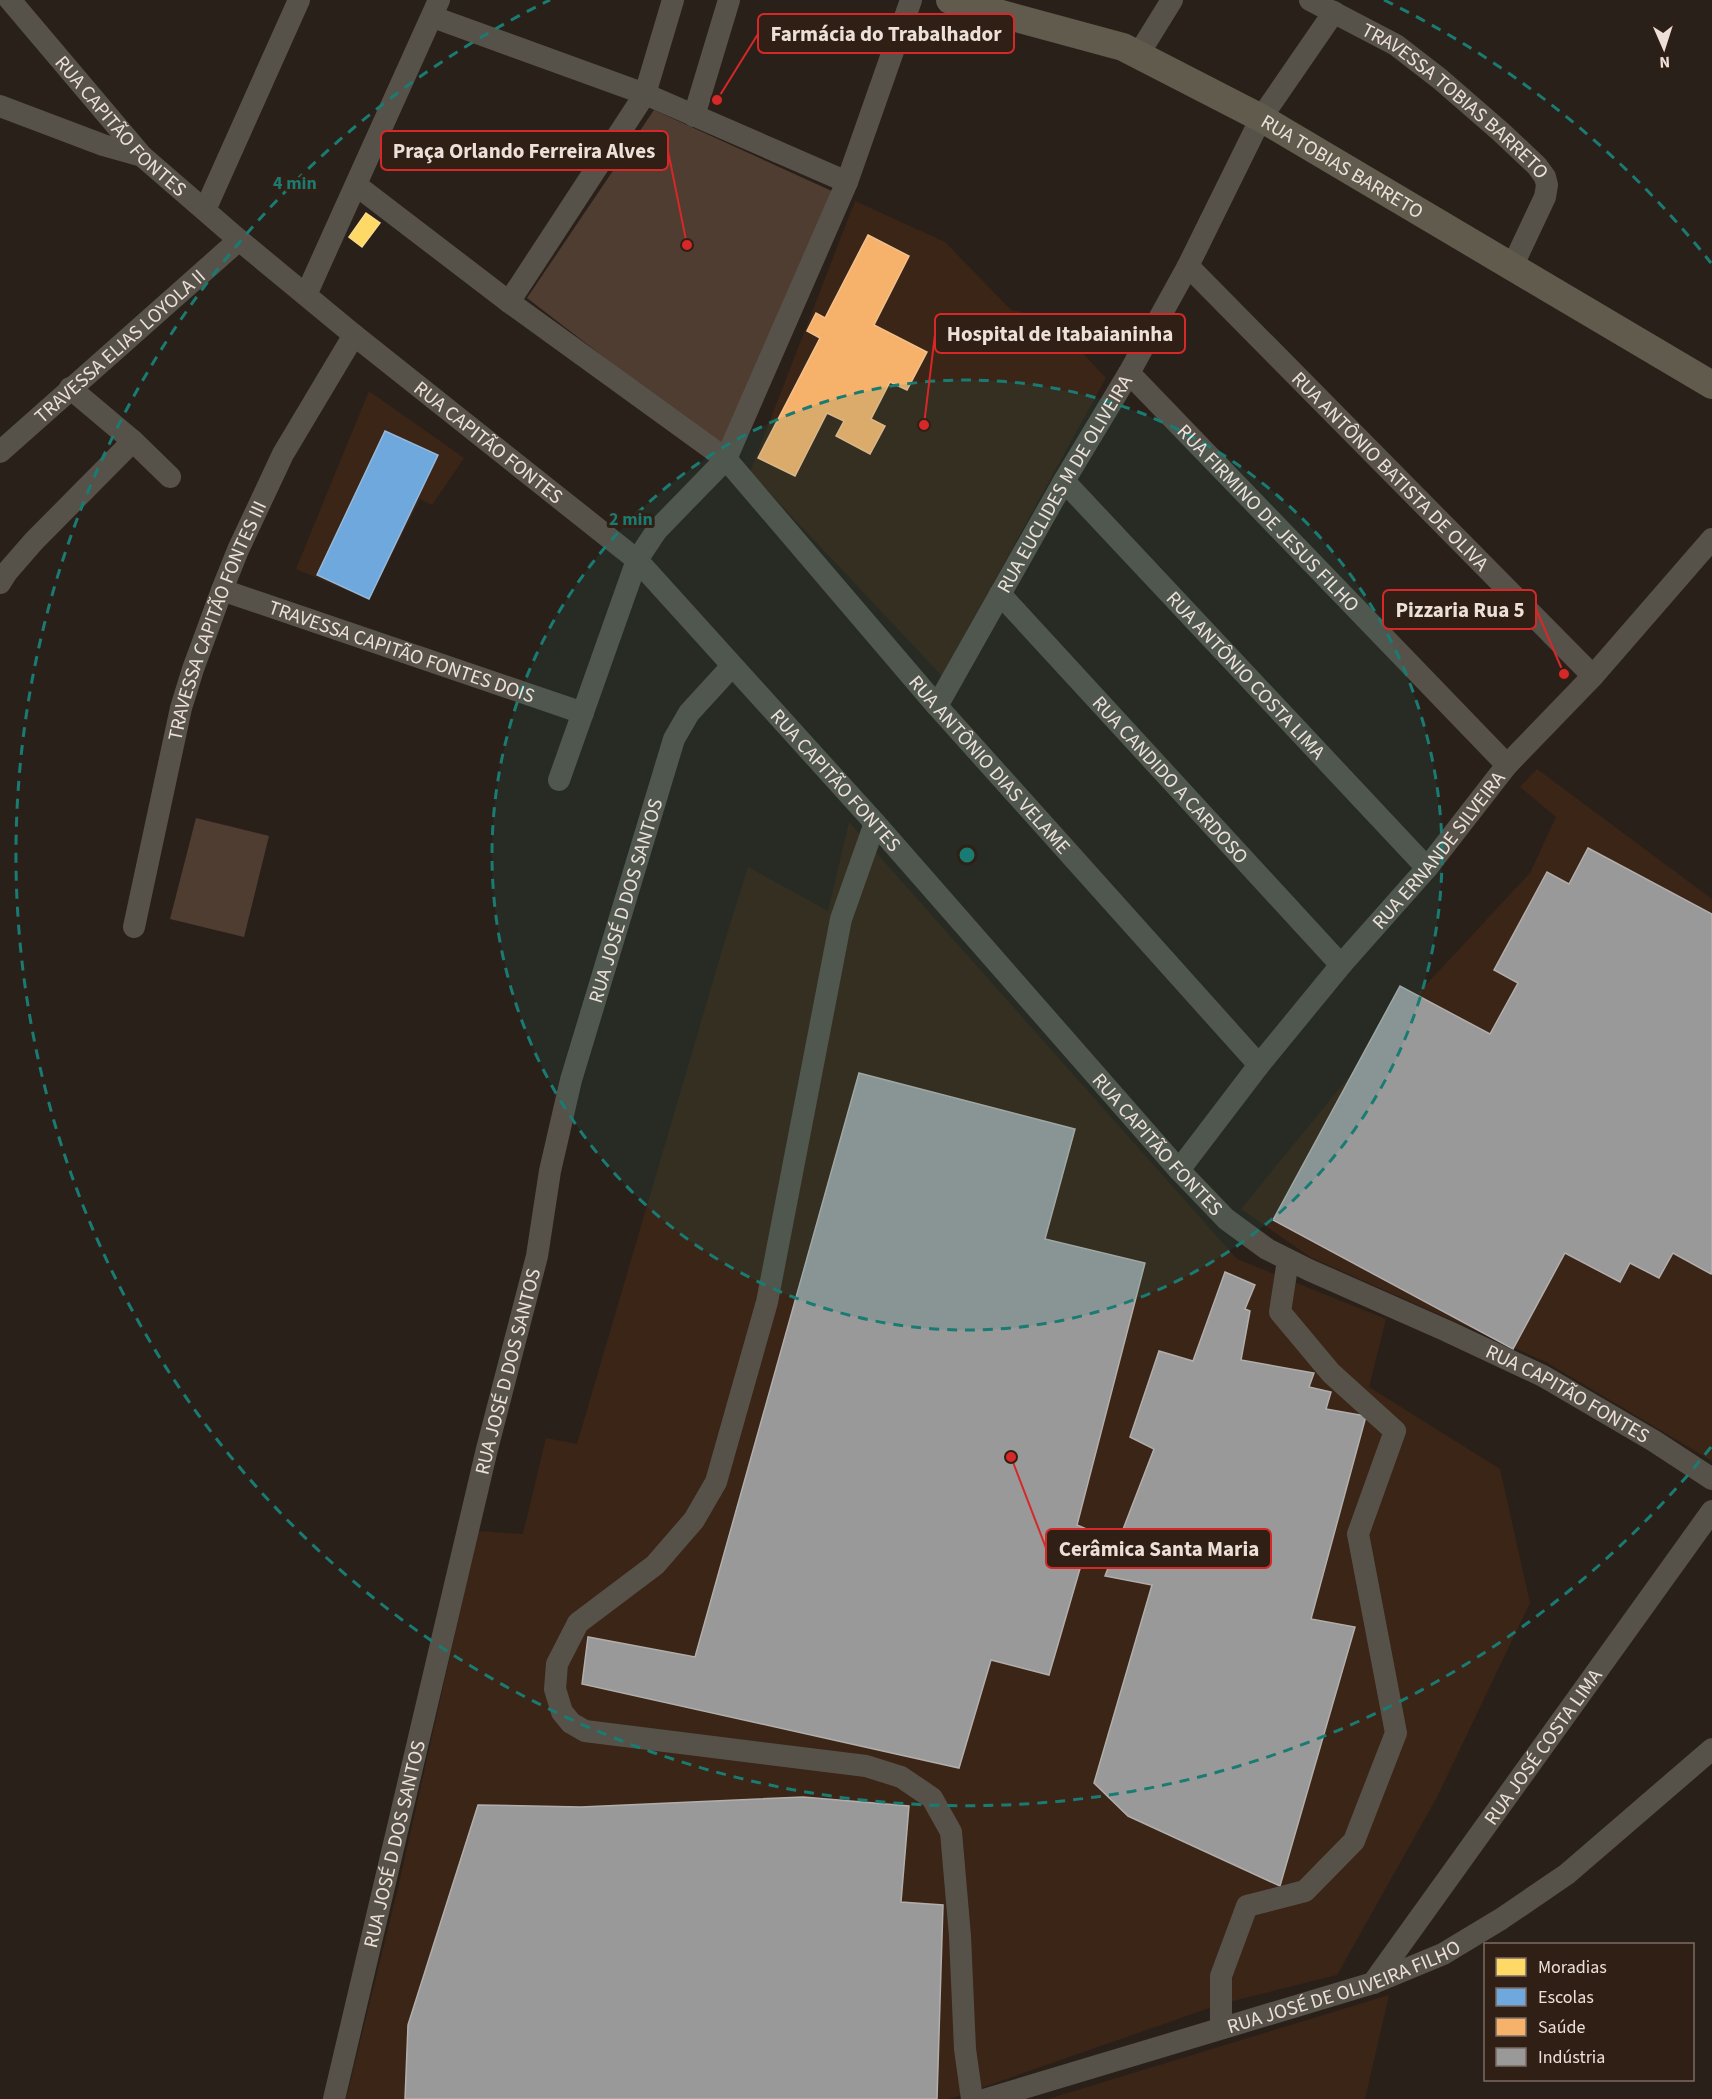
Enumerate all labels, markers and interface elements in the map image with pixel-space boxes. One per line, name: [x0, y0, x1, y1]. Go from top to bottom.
callout: Farmácia do Trabalhador: [758, 14, 1014, 53]
street label: TRAVESSA TOBIAS BARRETO: [1357, 17, 1555, 185]
north arrow: [1634, 18, 1694, 78]
text: Farmácia do Trabalhador: [770, 19, 1002, 49]
street label: RUA CAPITÃO FONTES: [48, 50, 192, 204]
text: N: [1659, 51, 1671, 73]
street label: RUA TOBIAS BARRETO: [1255, 108, 1428, 226]
callout: Praça Orlando Ferreira Alves: [381, 131, 668, 170]
text: Praça Orlando Ferreira Alves: [393, 136, 655, 166]
text: 4 min: [273, 171, 317, 196]
street label: TRAVESSA ELIAS LOYOLA II: [29, 263, 212, 430]
callout: Hospital de Itabaianinha: [935, 314, 1185, 353]
text: Hospital de Itabaianinha: [947, 319, 1173, 349]
street label: RUA ANTÔNIO BATISTA DE OLIVA: [1285, 366, 1495, 578]
street label: RUA EUCLIDES M DE OLIVEIRA: [990, 370, 1140, 599]
street label: RUA CAPITÃO FONTES: [408, 375, 569, 511]
street label: RUA FIRMINO DE JESUS FILHO: [1170, 418, 1365, 619]
street label: TRAVESSA CAPITÃO FONTES III: [161, 497, 274, 743]
text: 2 min: [609, 507, 653, 532]
street label: RUA ANTÔNIO COSTA LIMA: [1159, 585, 1331, 766]
callout: Pizzaria Rua 5: [1383, 590, 1536, 629]
street label: TRAVESSA CAPITÃO FONTES DOIS: [265, 594, 538, 711]
text: Pizzaria Rua 5: [1396, 595, 1525, 625]
street label: RUA ANTÔNIO DIAS VELAME: [902, 669, 1076, 861]
street label: RUA CANDIDO A CARDOSO: [1085, 690, 1254, 870]
street label: RUA CAPITÃO FONTES: [763, 703, 907, 858]
street label: RUA ERNANDE SILVEIRA: [1366, 766, 1512, 936]
street label: RUA JOSÉ D DOS SANTOS: [582, 795, 670, 1006]
centre of rings: [957, 845, 977, 865]
street label: RUA CAPITÃO FONTES: [1085, 1067, 1229, 1222]
street label: RUA JOSÉ D DOS SANTOS: [468, 1265, 548, 1478]
street label: RUA CAPITÃO FONTES: [1481, 1338, 1655, 1450]
callout: Cerâmica Santa Maria: [1046, 1529, 1271, 1568]
text: Cerâmica Santa Maria: [1059, 1534, 1259, 1564]
street label: RUA JOSÉ COSTA LIMA: [1478, 1663, 1609, 1831]
street label: RUA JOSÉ D DOS SANTOS: [357, 1738, 433, 1951]
street label: RUA JOSÉ DE OLIVEIRA FILHO: [1224, 1934, 1466, 2041]
legend: [1484, 1943, 1694, 2081]
text: Moradias: [1538, 1955, 1607, 1980]
text: Escolas: [1538, 1985, 1594, 2010]
text: Saúde: [1538, 2015, 1585, 2040]
text: Indústria: [1538, 2045, 1605, 2070]

